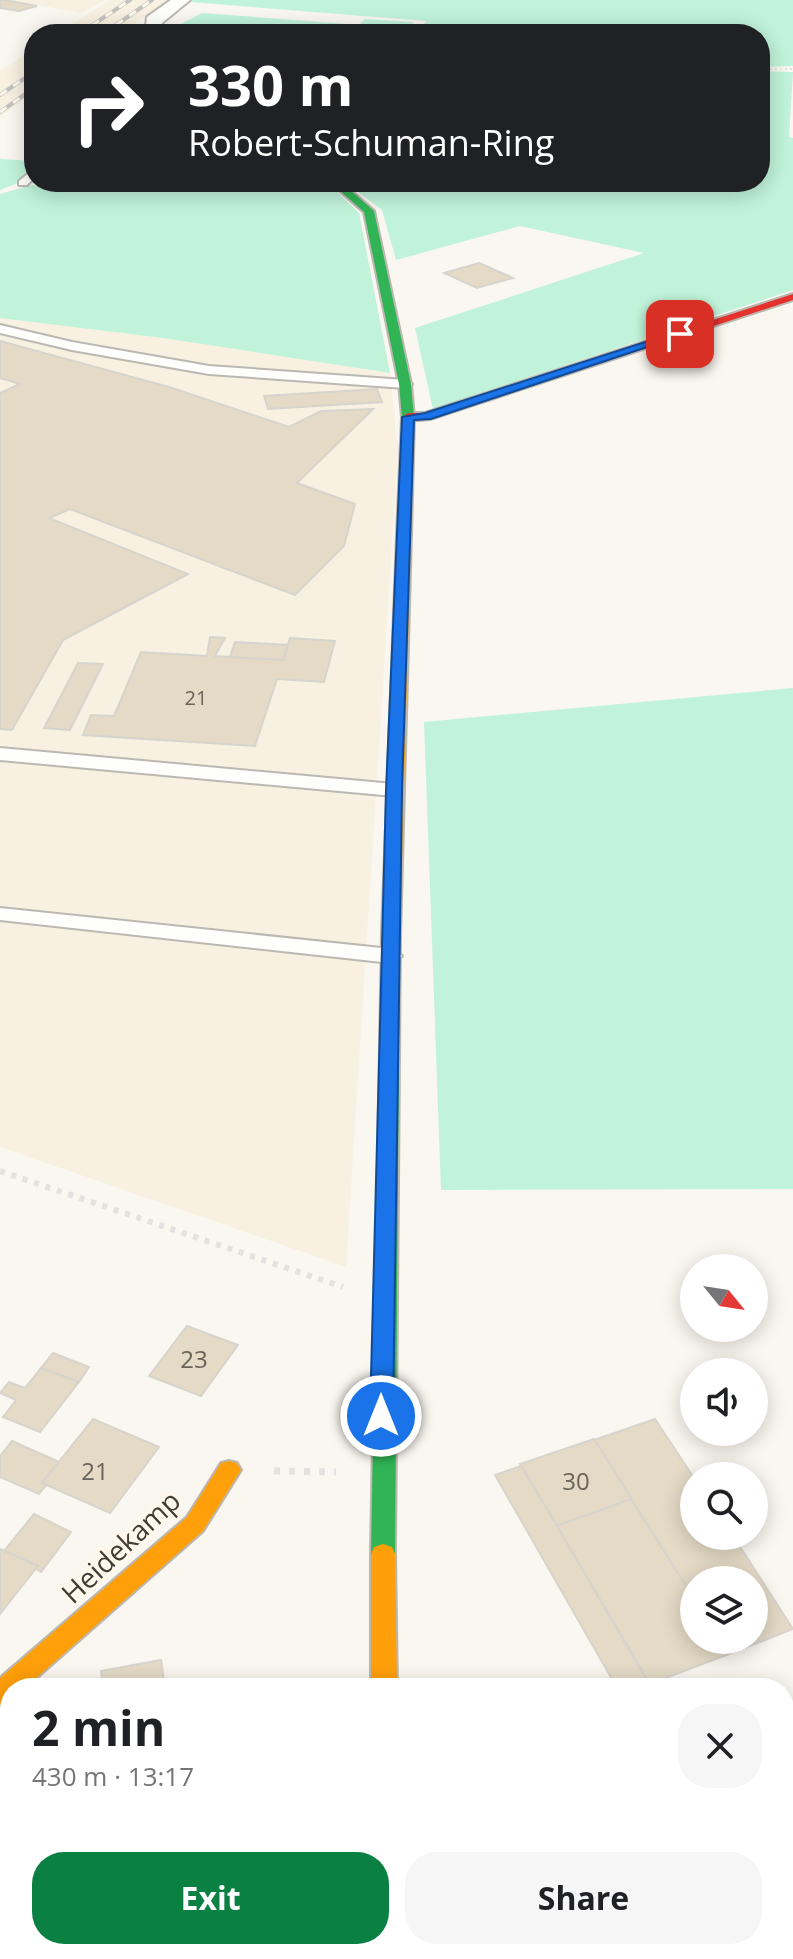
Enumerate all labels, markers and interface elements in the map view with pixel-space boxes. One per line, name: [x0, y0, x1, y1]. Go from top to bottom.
text: 330 m: [188, 46, 354, 122]
icon: right: [56, 56, 160, 160]
text: Robert-Schuman-Ring: [188, 118, 554, 167]
pin: [646, 300, 714, 368]
icon: arrive: [658, 312, 702, 356]
house number: 21: [185, 684, 207, 711]
north arrow: [680, 1254, 768, 1342]
map controls: [680, 1254, 768, 1654]
house number: 23: [180, 1342, 208, 1375]
button: sound: [680, 1358, 768, 1446]
position arrow: [339, 1374, 423, 1458]
house number: 21: [81, 1454, 109, 1487]
button: search: [680, 1462, 768, 1550]
house number: 30: [562, 1464, 590, 1497]
street label: Heidekamp: [53, 1481, 188, 1611]
button: layers: [680, 1566, 768, 1654]
text: 2 min: [32, 1695, 165, 1760]
button: close: [678, 1704, 762, 1788]
text: 430 m · 13:17: [32, 1758, 194, 1794]
button: Exit: [32, 1852, 389, 1944]
button: Share: [405, 1852, 762, 1944]

